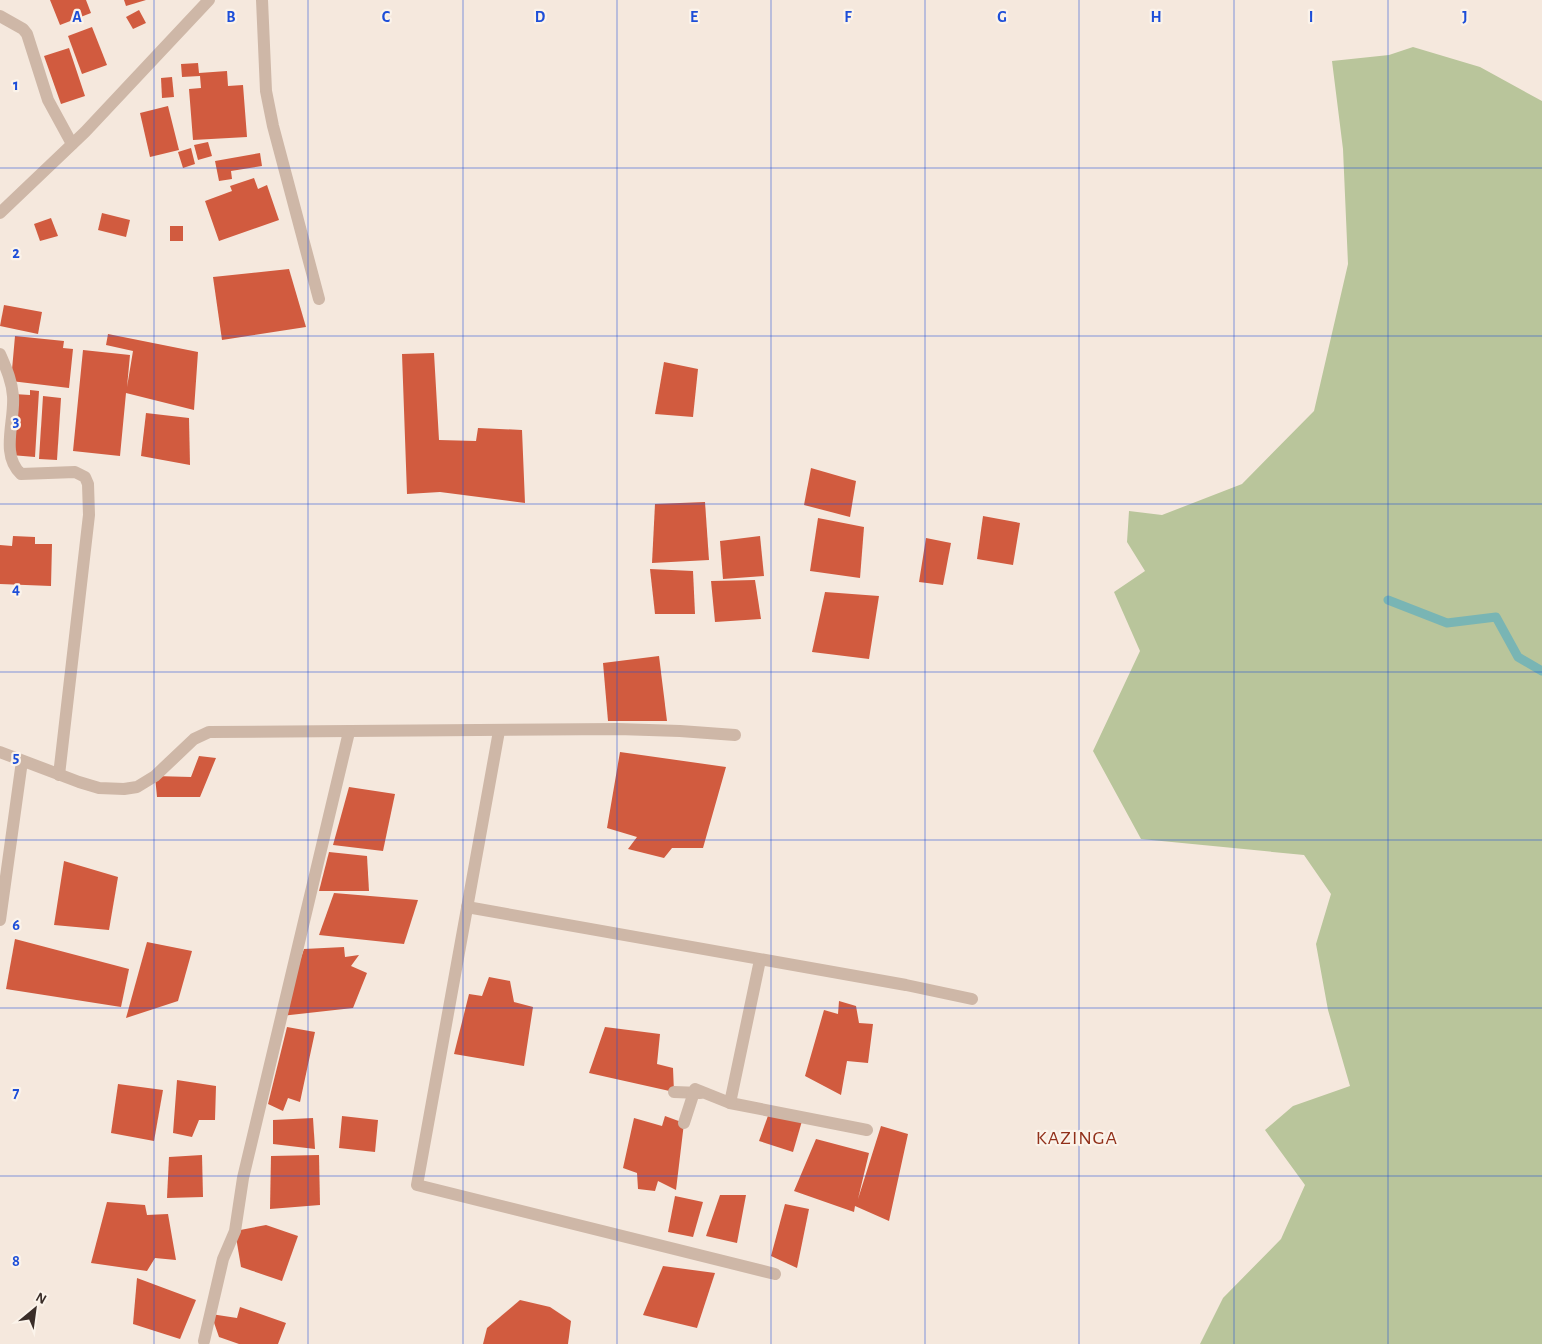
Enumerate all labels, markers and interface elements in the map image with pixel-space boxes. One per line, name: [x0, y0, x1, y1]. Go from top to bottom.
text: A: [72, 9, 82, 25]
text: B: [226, 9, 236, 25]
text: C: [382, 9, 391, 25]
text: D: [535, 9, 546, 25]
text: E: [690, 9, 698, 25]
text: F: [844, 9, 852, 25]
text: G: [997, 9, 1007, 25]
text: H: [1150, 9, 1162, 25]
text: I: [1309, 9, 1313, 25]
text: J: [1462, 9, 1468, 25]
text: 1: [13, 77, 19, 93]
text: 2: [12, 245, 20, 261]
text: 3: [13, 413, 20, 429]
text: 4: [12, 581, 20, 597]
text: 5: [13, 749, 20, 765]
text: 6: [12, 917, 20, 933]
text: 7: [13, 1085, 20, 1101]
district label: KAZINGA: [1036, 1128, 1118, 1148]
text: 8: [12, 1253, 20, 1269]
north arrow: [10, 1284, 60, 1334]
text: N: [33, 1290, 48, 1307]

